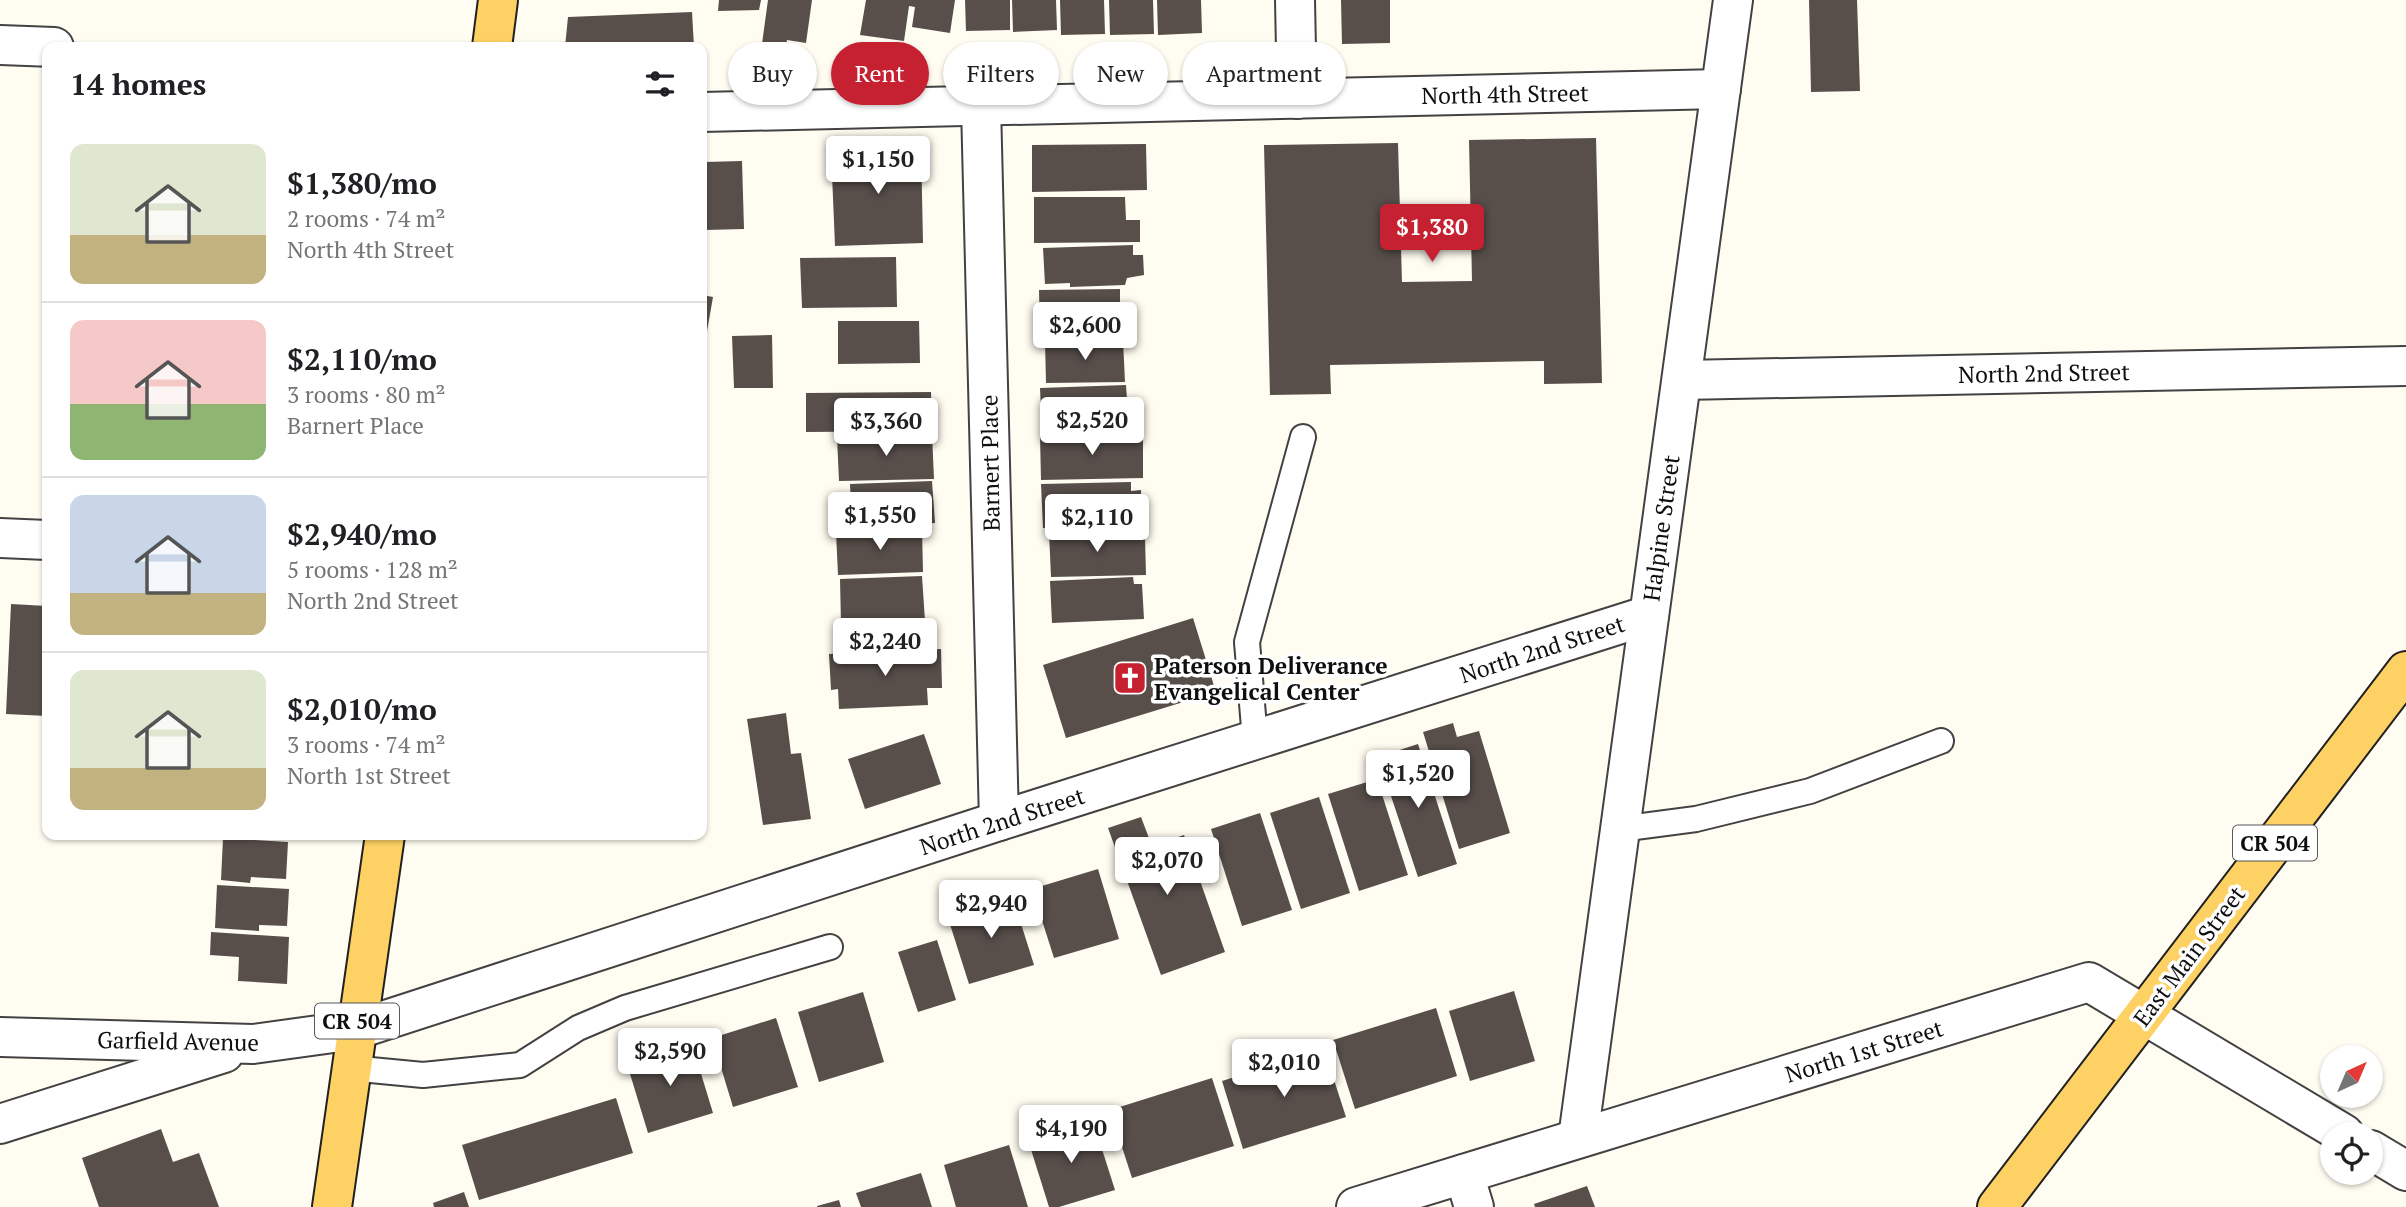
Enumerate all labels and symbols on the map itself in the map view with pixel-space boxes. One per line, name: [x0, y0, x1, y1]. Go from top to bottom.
street label: North 4th Street: [1421, 77, 1589, 111]
pin: $1,150: [821, 136, 935, 196]
pin: $1,380: [1375, 204, 1489, 264]
pin: $2,600: [1028, 302, 1142, 362]
street label: North 2nd Street: [1958, 356, 2131, 390]
street label: Barnert Place: [973, 394, 1007, 532]
pin: $3,360: [829, 398, 943, 458]
pin: $2,520: [1035, 398, 1149, 457]
street label: Halpine Street: [1635, 452, 1687, 603]
pin: $1,550: [823, 492, 937, 552]
pin: $2,110: [1040, 494, 1154, 554]
street label: North 2nd Street: [1456, 608, 1629, 690]
pin: $2,240: [828, 618, 942, 678]
place label: Paterson Deliverance Evangelical Center: [1154, 650, 1388, 707]
church icon: Paterson Deliverance Evangelical Center: [1111, 659, 1149, 697]
pin: $1,520: [1361, 750, 1475, 810]
street label: North 2nd Street: [916, 780, 1089, 862]
road number: CR 504: [2233, 826, 2317, 860]
pin: $2,070: [1110, 838, 1224, 897]
street label: East Main Street: [2126, 879, 2252, 1032]
pin: $2,940: [934, 880, 1048, 940]
road number: CR 504: [315, 1004, 399, 1038]
street label: North 1st Street: [1781, 1012, 1947, 1090]
street label: Garfield Avenue: [97, 1024, 259, 1058]
pin: $2,590: [613, 1028, 727, 1088]
pin: $2,010: [1227, 1040, 1341, 1099]
north arrow: [2320, 1045, 2384, 1108]
pin: $4,190: [1014, 1106, 1128, 1165]

